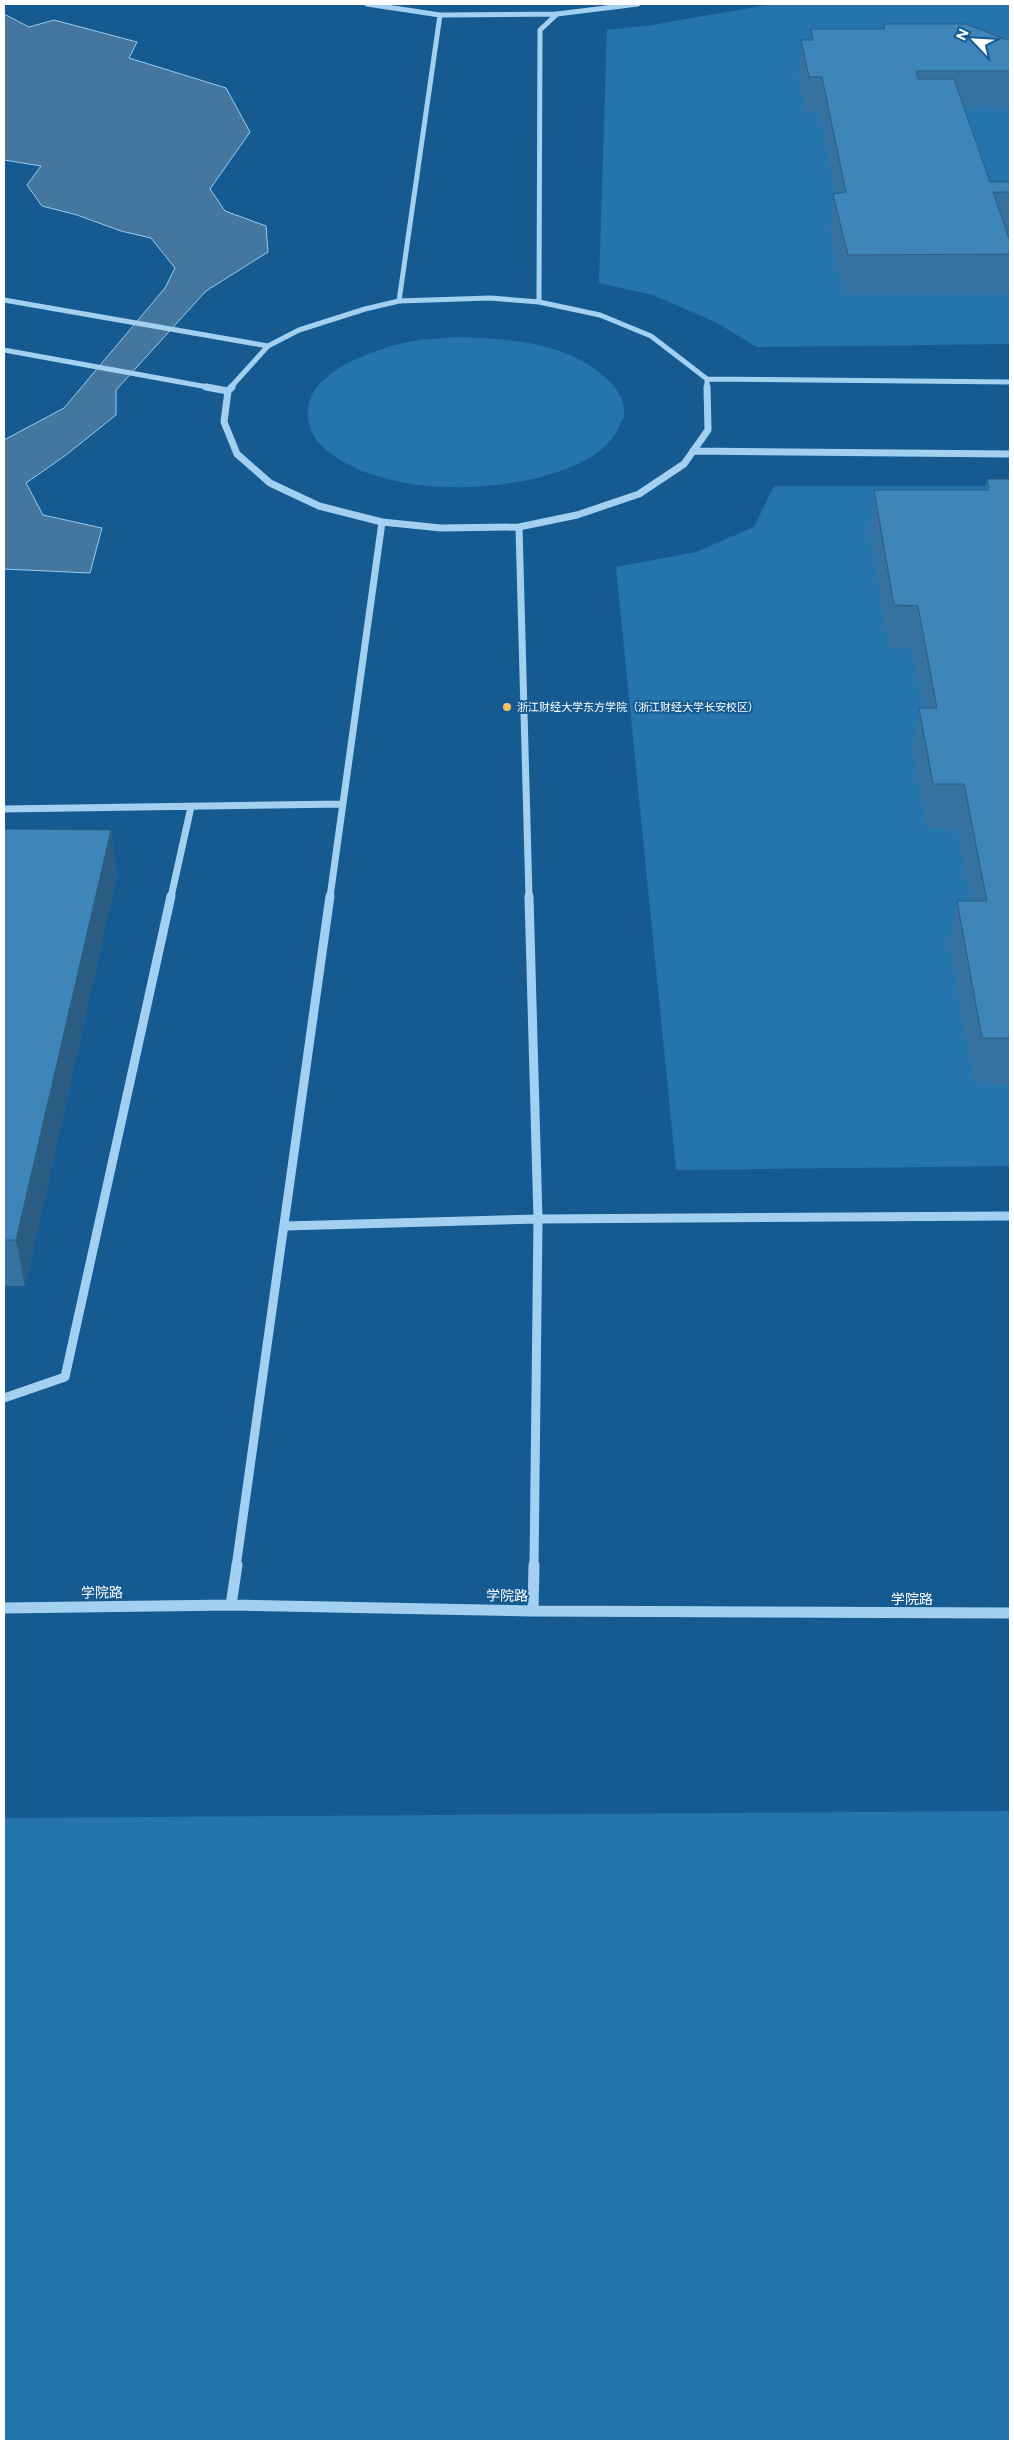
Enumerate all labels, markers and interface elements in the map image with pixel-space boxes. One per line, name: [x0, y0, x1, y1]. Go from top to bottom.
north arrow: [949, 15, 999, 65]
text: N: [953, 26, 973, 43]
marker: 浙江财经大学东方学院（浙江财经大学长安校区）: [501, 701, 513, 713]
place label: 浙江财经大学东方学院（浙江财经大学长安校区）: [517, 701, 759, 714]
street label: 学院路: [81, 1584, 123, 1602]
street label: 学院路: [486, 1587, 528, 1605]
street label: 学院路: [891, 1591, 933, 1608]

